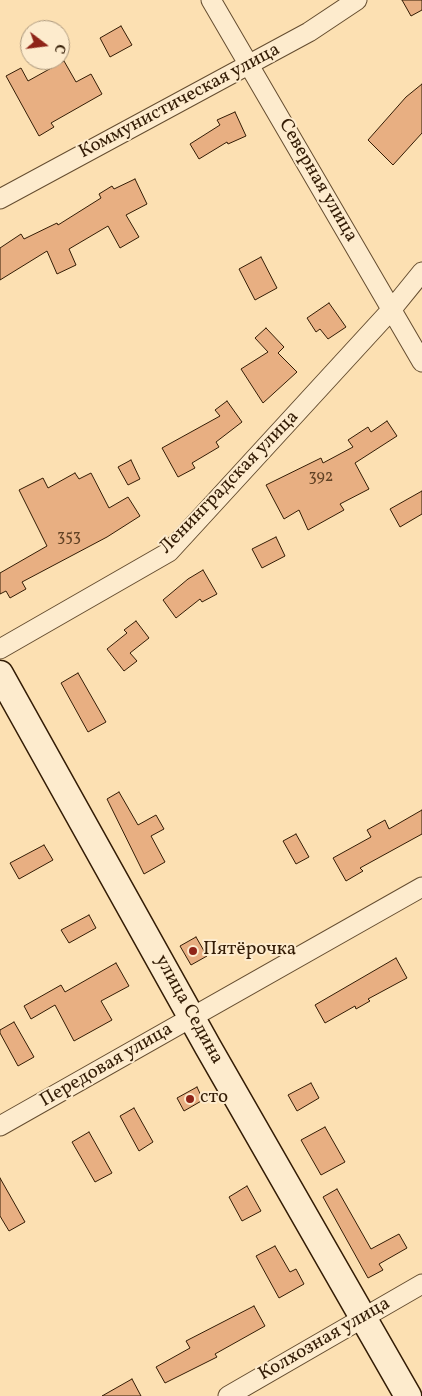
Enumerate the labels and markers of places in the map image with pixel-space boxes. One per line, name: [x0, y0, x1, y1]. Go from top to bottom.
place label: Пятёрочка: [203, 940, 296, 962]
marker: Пятёрочка: [187, 945, 199, 957]
place label: сто: [200, 1088, 228, 1110]
marker: сто: [184, 1093, 196, 1105]

